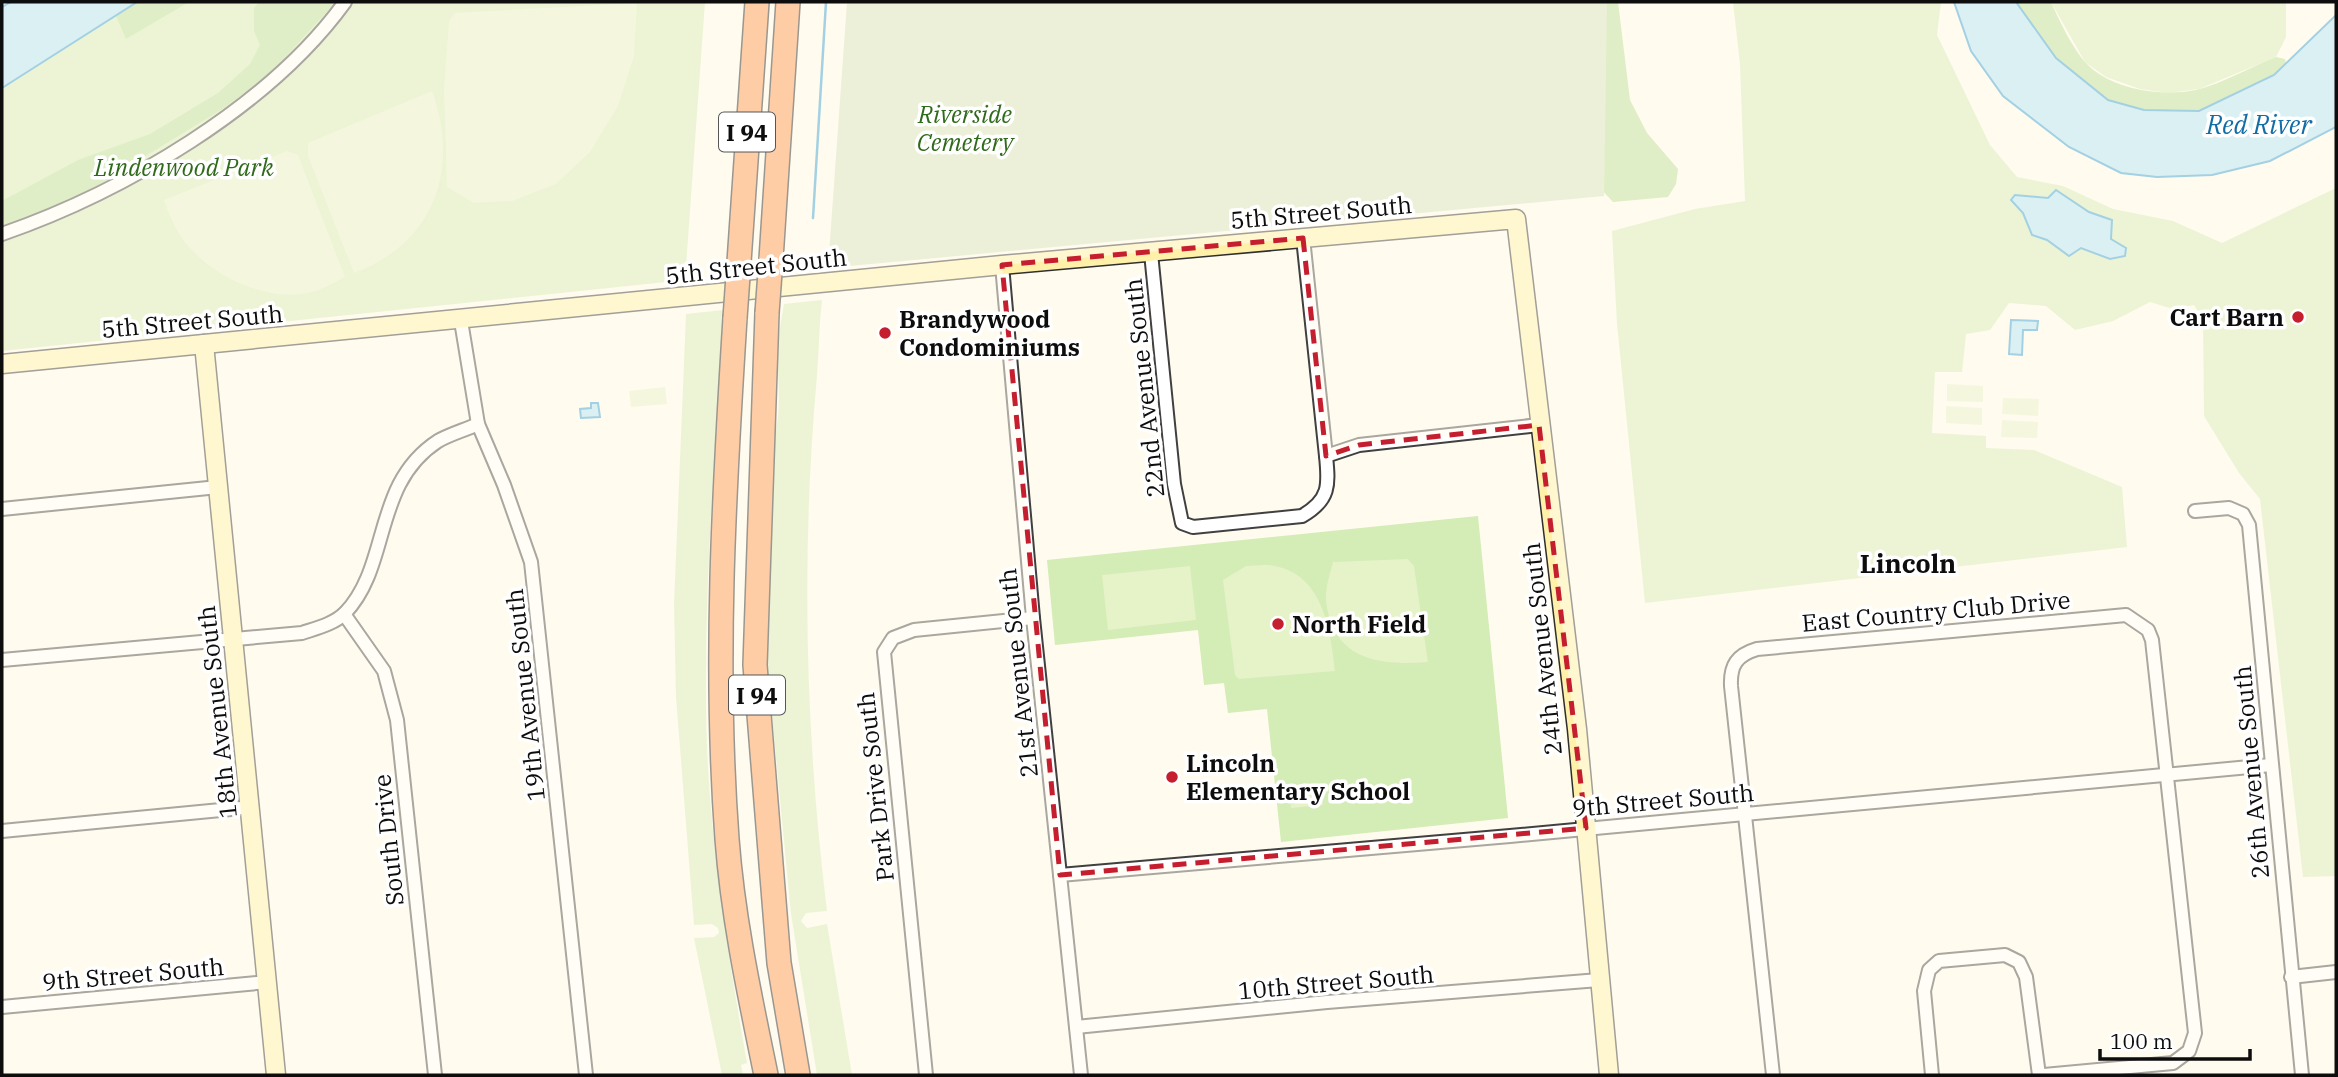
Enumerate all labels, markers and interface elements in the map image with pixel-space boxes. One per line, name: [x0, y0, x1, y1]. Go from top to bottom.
park label: Riverside Cemetery: [917, 98, 1015, 158]
water label: Red River: [2205, 107, 2312, 141]
road number: I 94: [719, 113, 775, 152]
park label: Lindenwood Park: [93, 151, 274, 183]
street label: 5th Street South: [1229, 188, 1413, 236]
street label: 5th Street South: [664, 241, 848, 291]
street label: 22nd Avenue South: [1117, 277, 1171, 499]
street label: 5th Street South: [100, 297, 284, 345]
place label: Cart Barn: [2170, 301, 2284, 333]
place label: Brandywood Condominiums: [899, 303, 1080, 363]
marker: Cart Barn: [2290, 309, 2306, 325]
marker: Brandywood Condominiums: [877, 325, 893, 341]
street label: 24th Avenue South: [1515, 541, 1569, 757]
district label: Lincoln: [1860, 546, 1956, 580]
street label: 21st Avenue South: [991, 567, 1045, 779]
street label: East Country Club Drive: [1800, 583, 2072, 639]
street label: 19th Avenue South: [498, 587, 552, 803]
street label: 18th Avenue South: [190, 604, 244, 820]
place label: North Field: [1292, 608, 1426, 640]
marker: North Field: [1270, 616, 1286, 632]
street label: 26th Avenue South: [2226, 664, 2276, 880]
road number: I 94: [729, 676, 785, 715]
street label: Park Drive South: [849, 691, 901, 883]
place label: Lincoln Elementary School: [1186, 747, 1410, 807]
marker: Lincoln Elementary School: [1164, 769, 1180, 785]
street label: South Drive: [365, 773, 411, 907]
street label: 9th Street South: [1571, 776, 1755, 824]
street label: 9th Street South: [41, 950, 225, 998]
street label: 10th Street South: [1237, 957, 1435, 1007]
scale bar: [2100, 1018, 2250, 1062]
text: 100 m: [2110, 1027, 2173, 1055]

